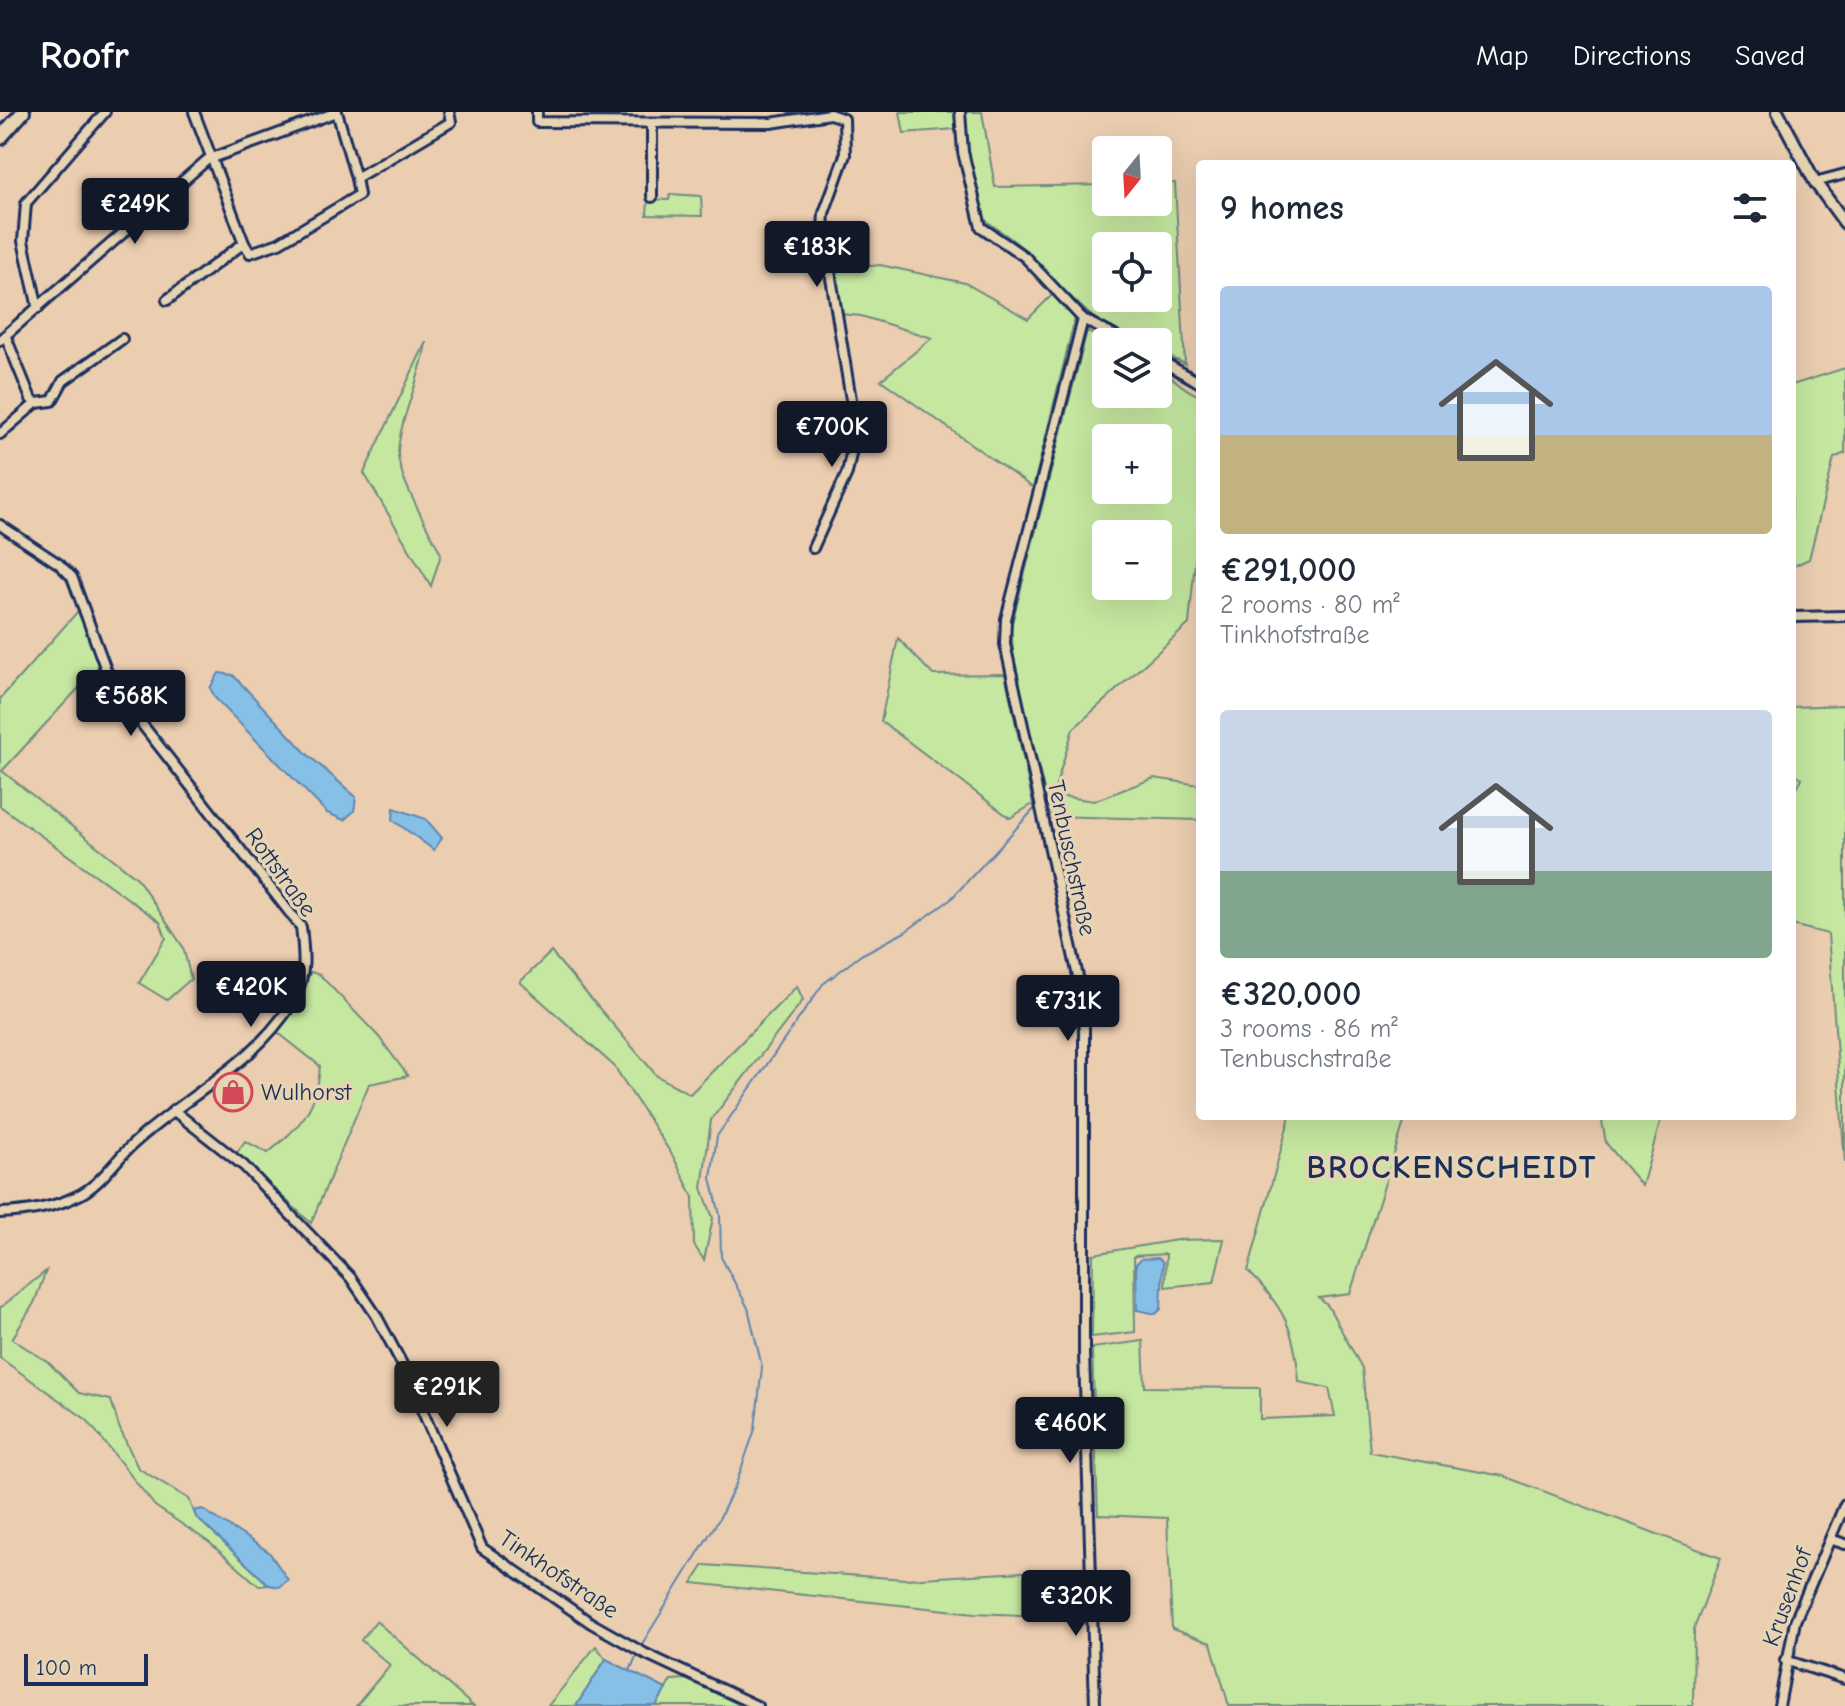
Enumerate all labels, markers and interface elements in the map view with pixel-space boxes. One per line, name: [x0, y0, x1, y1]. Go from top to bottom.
text: Roofr: [40, 34, 129, 78]
text: Map: [1476, 40, 1529, 72]
text: Directions: [1573, 40, 1691, 72]
text: Saved: [1735, 40, 1805, 72]
north arrow: [1092, 136, 1172, 216]
map controls: [1092, 136, 1172, 600]
pin: €249K: [79, 178, 191, 246]
icon: filters: [1728, 186, 1772, 230]
text: 9 homes: [1220, 188, 1344, 228]
text: €249K: [100, 189, 170, 219]
pin: €183K: [761, 221, 873, 289]
text: €183K: [783, 232, 851, 262]
button: locate: [1092, 232, 1172, 312]
button: layers: [1092, 328, 1172, 408]
icon: home: [1424, 338, 1568, 482]
pin: €700K: [776, 401, 888, 469]
text: €700K: [795, 412, 869, 442]
button: +: [1092, 424, 1172, 504]
button: −: [1092, 520, 1172, 600]
text: €291,000: [1220, 550, 1356, 590]
text: 2 rooms · 80 m²: [1220, 590, 1400, 620]
text: Tinkhofstraße: [1220, 620, 1369, 650]
pin: €568K: [75, 670, 187, 738]
text: €568K: [94, 681, 168, 711]
icon: home: [1424, 762, 1568, 906]
street label: Tenbuschstraße: [1042, 778, 1102, 938]
street label: Rottstraße: [239, 822, 323, 922]
pin: €420K: [195, 961, 307, 1029]
text: €420K: [215, 972, 287, 1002]
text: €320,000: [1220, 974, 1361, 1014]
pin: €731K: [1012, 975, 1124, 1043]
text: €731K: [1034, 986, 1102, 1016]
text: 3 rooms · 86 m²: [1220, 1014, 1398, 1044]
text: Tenbuschstraße: [1220, 1044, 1392, 1074]
shop icon: Wulhorst: [212, 1071, 254, 1113]
place label: Wulhorst: [261, 1078, 352, 1106]
district label: BROCKENSCHEIDT: [1307, 1149, 1597, 1186]
pin: €291K: [391, 1361, 503, 1429]
text: €291K: [412, 1372, 482, 1402]
pin: €460K: [1014, 1397, 1126, 1465]
text: €460K: [1033, 1408, 1107, 1438]
street label: Tinkhofstraße: [494, 1524, 624, 1624]
street label: Krusenhof: [1756, 1543, 1818, 1650]
pin: €320K: [1020, 1570, 1132, 1638]
text: €320K: [1039, 1581, 1113, 1611]
scale bar: [24, 1650, 148, 1686]
text: 100 m: [36, 1655, 97, 1681]

